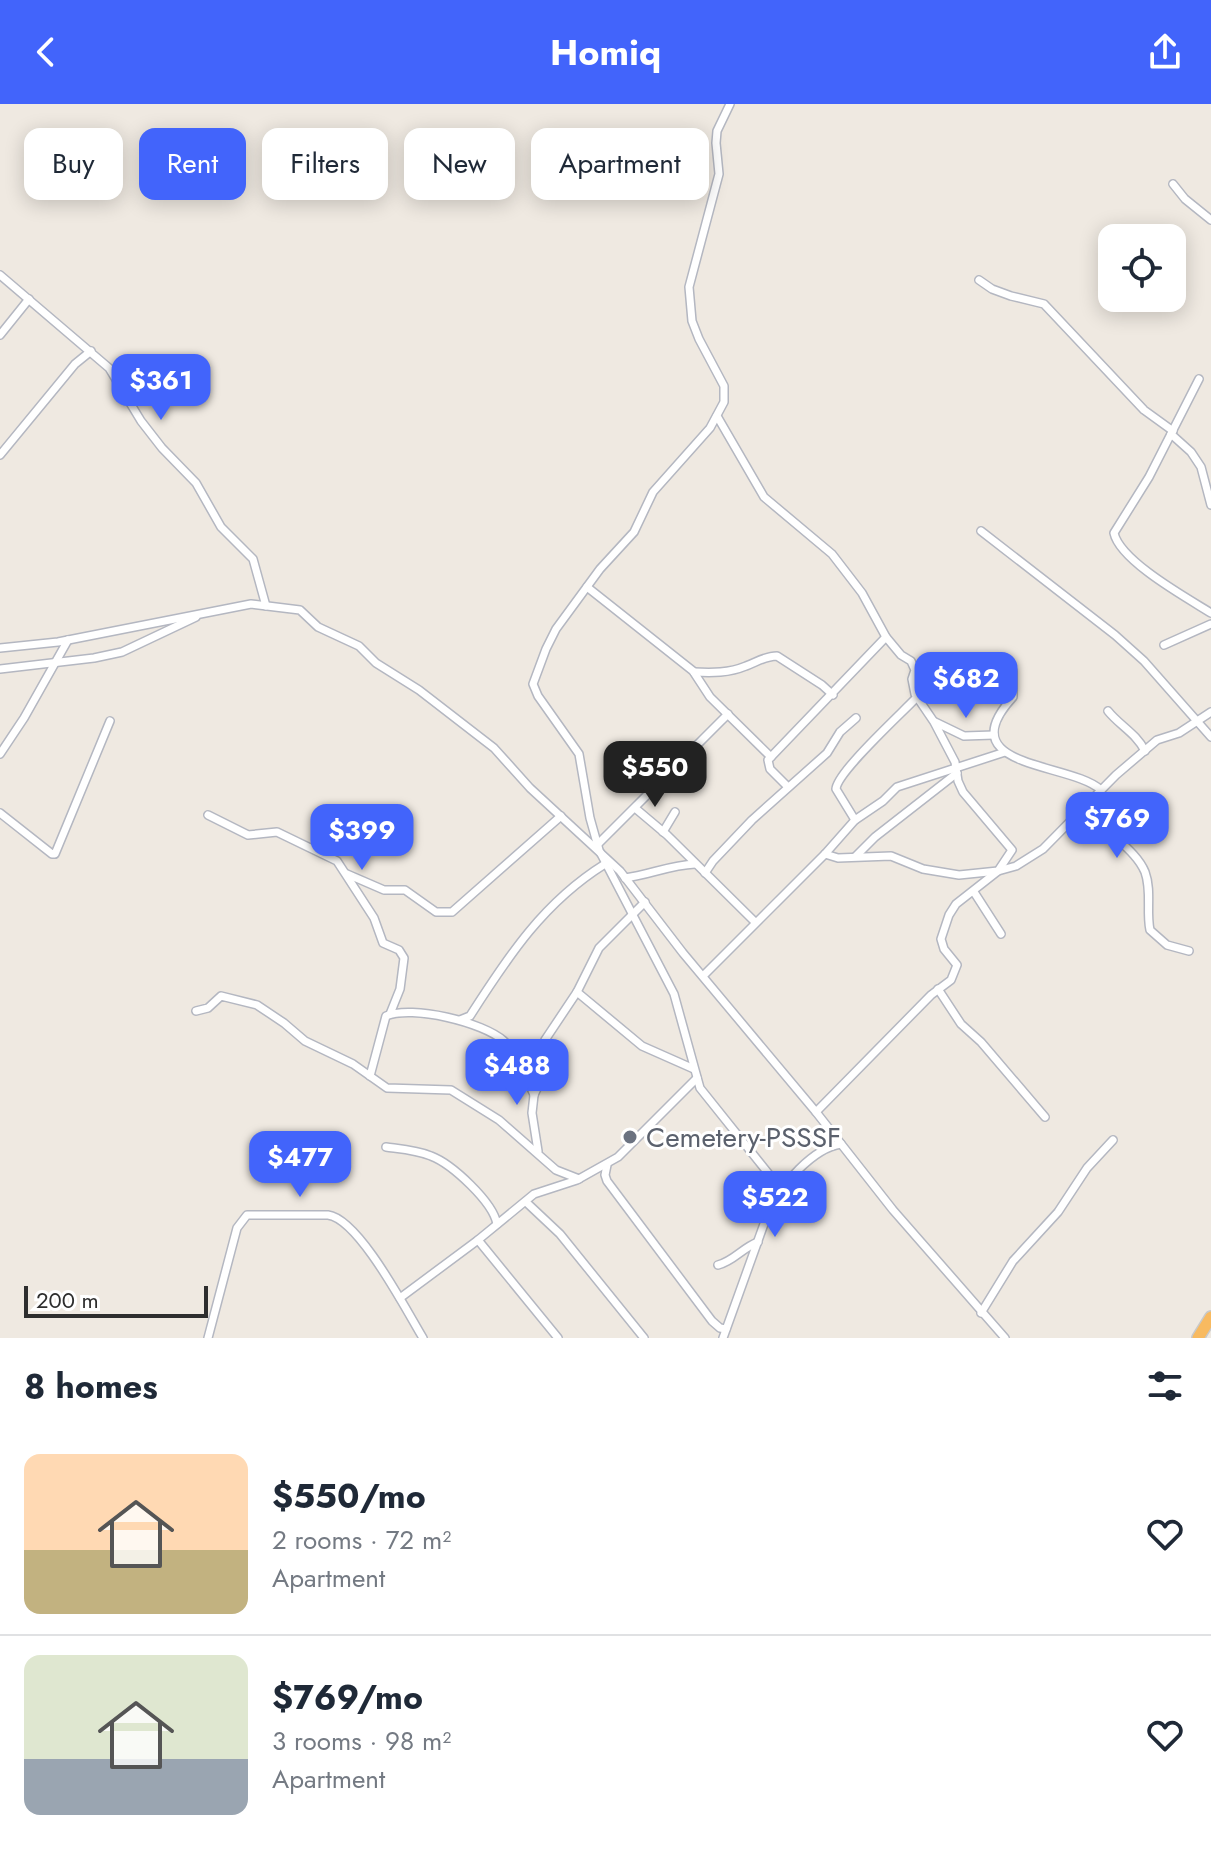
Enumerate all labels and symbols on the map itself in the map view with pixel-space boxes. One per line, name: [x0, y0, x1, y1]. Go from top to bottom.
pin: $361: [114, 354, 208, 422]
pin: $682: [919, 652, 1013, 720]
pin: $550: [608, 741, 702, 809]
pin: $769: [1070, 792, 1164, 860]
pin: $399: [315, 804, 409, 872]
pin: $488: [470, 1039, 564, 1107]
place label: Cemetery-PSSSF: [646, 1117, 841, 1158]
marker: Cemetery-PSSSF: [621, 1128, 639, 1146]
pin: $477: [253, 1131, 347, 1199]
pin: $522: [728, 1171, 822, 1239]
scale bar: [24, 1282, 208, 1318]

